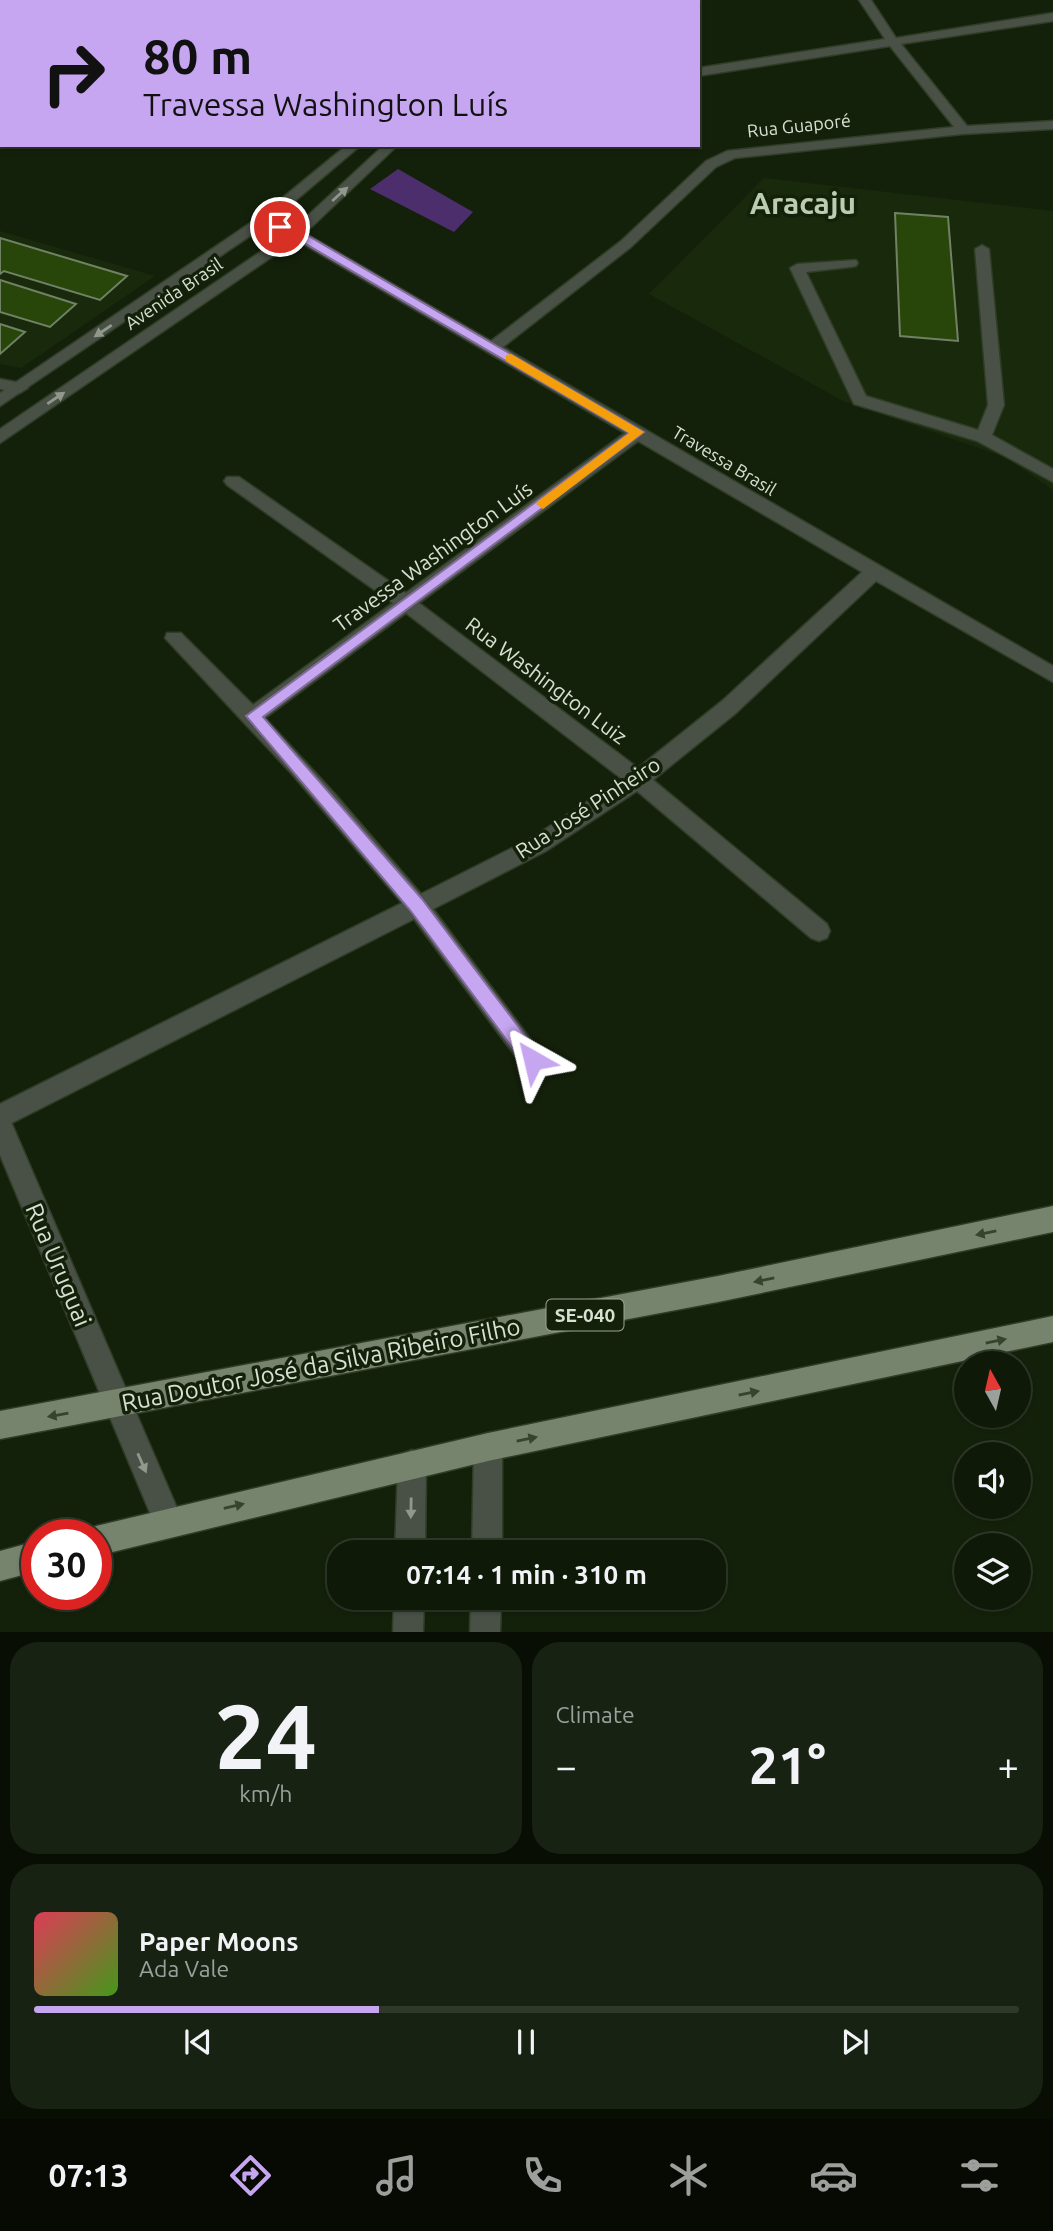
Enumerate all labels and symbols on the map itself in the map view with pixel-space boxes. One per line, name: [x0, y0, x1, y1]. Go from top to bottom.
street label: Rua Guaporé: [746, 110, 852, 140]
one-way arrow: [331, 186, 349, 202]
district label: Aracaju: [750, 186, 856, 220]
pin: [250, 197, 310, 257]
street label: Avenida Brasil: [121, 253, 226, 333]
one-way arrow: [94, 324, 112, 338]
one-way arrow: [47, 391, 65, 405]
street label: Travessa Brasil: [669, 421, 780, 499]
street label: Travessa Washington Luís: [328, 476, 536, 636]
street label: Rua Washington Luiz: [461, 612, 632, 749]
street label: Rua José Pinheiro: [511, 752, 664, 863]
position arrow: [496, 1023, 570, 1097]
street label: Rua Uruguai: [20, 1199, 97, 1331]
one-way arrow: [975, 1228, 997, 1239]
one-way arrow: [753, 1274, 775, 1285]
road number: SE-040: [546, 1300, 624, 1330]
street label: Rua Doutor José da Silva Ribeiro Filho: [119, 1313, 522, 1416]
one-way arrow: [985, 1335, 1007, 1346]
north arrow: [954, 1351, 1031, 1428]
one-way arrow: [738, 1388, 760, 1399]
one-way arrow: [47, 1410, 69, 1421]
one-way arrow: [516, 1434, 538, 1445]
one-way arrow: [136, 1453, 148, 1473]
one-way arrow: [406, 1498, 417, 1520]
one-way arrow: [223, 1500, 245, 1511]
speed limit sign: 30: [21, 1519, 112, 1610]

